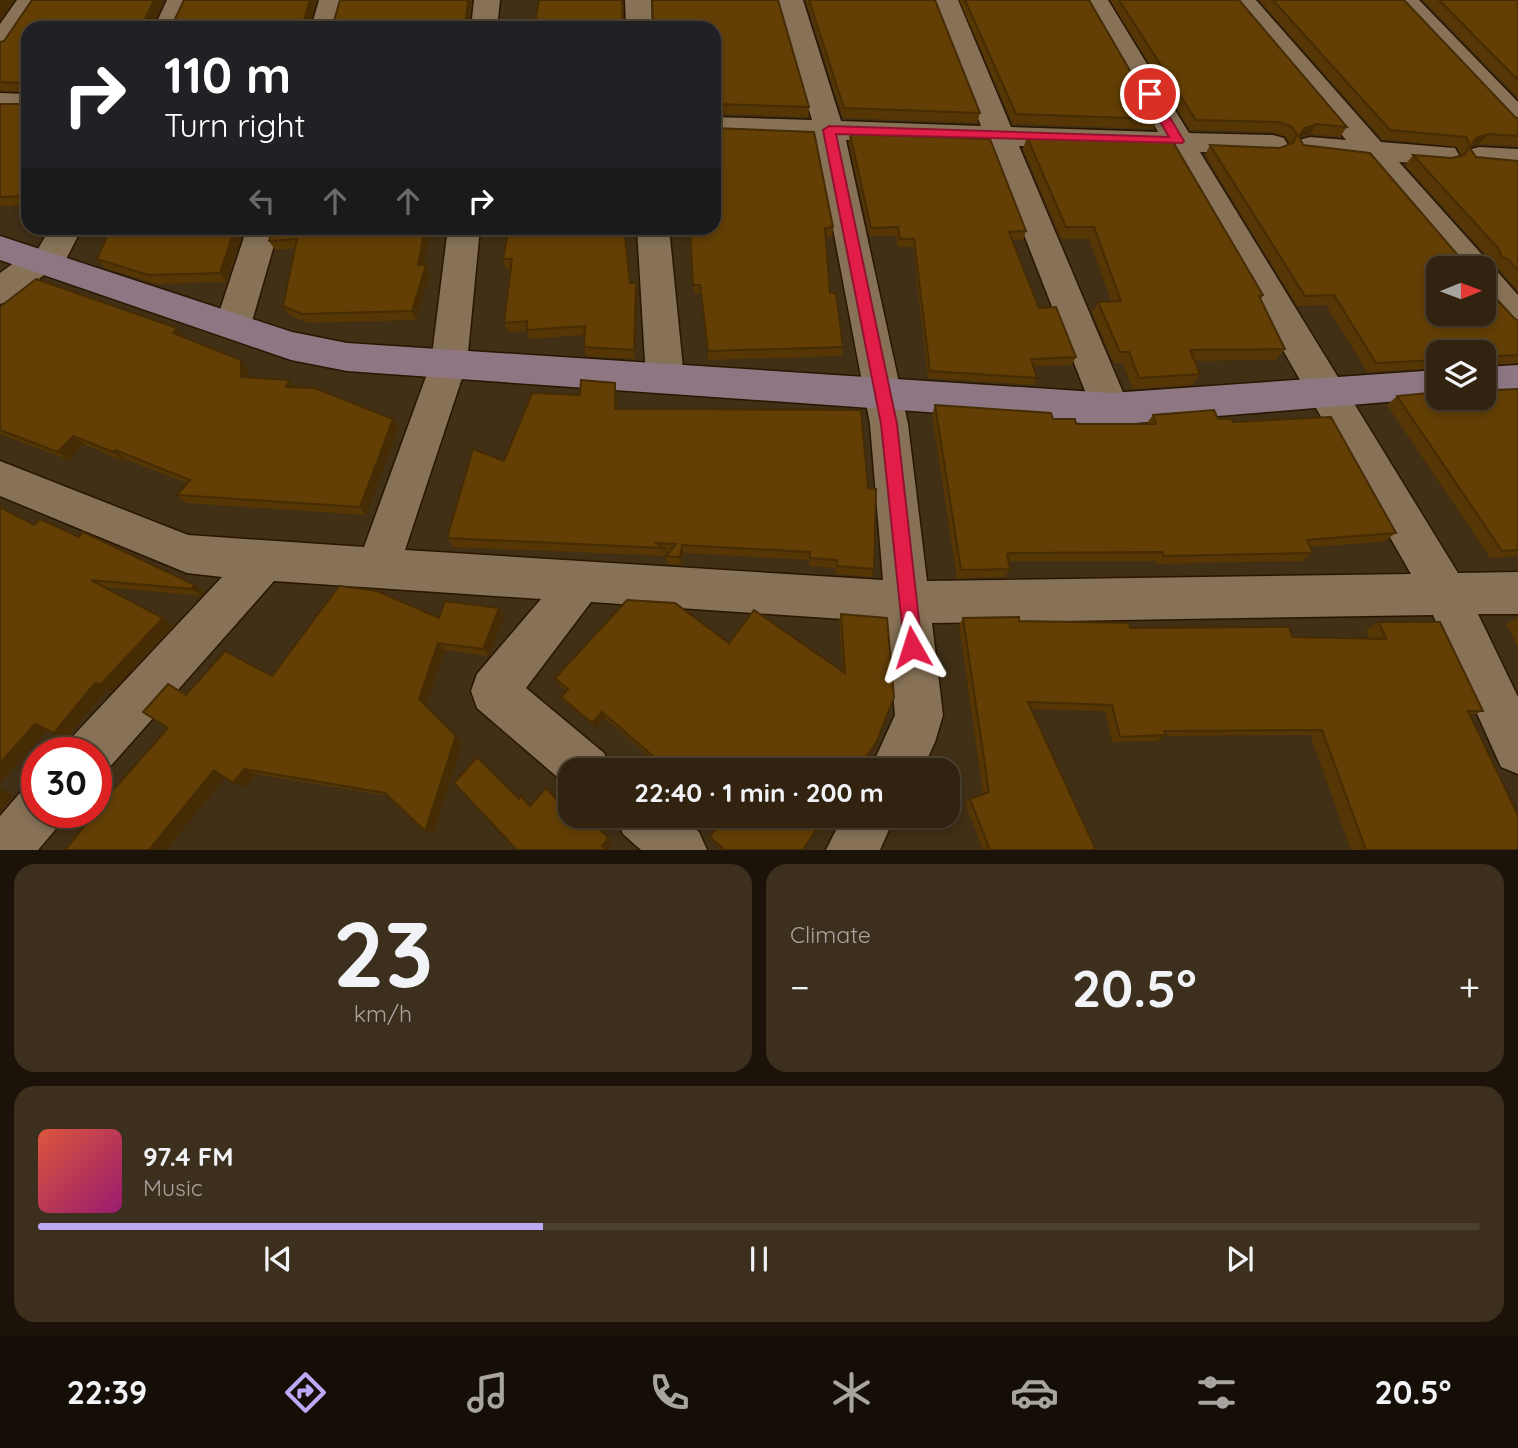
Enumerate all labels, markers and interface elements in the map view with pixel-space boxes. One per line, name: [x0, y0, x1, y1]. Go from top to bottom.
text: 110 m: [164, 44, 291, 105]
icon: right: [49, 49, 140, 140]
pin: [1120, 64, 1180, 124]
icon: arrive: [1131, 75, 1169, 113]
text: Turn right: [164, 105, 305, 145]
icon: left: [243, 182, 281, 220]
icon: ahead: [316, 182, 354, 220]
icon: ahead: [389, 182, 427, 220]
icon: right: [462, 182, 500, 220]
north arrow: [1426, 256, 1496, 326]
map controls: [1426, 256, 1496, 410]
button: layers: [1426, 340, 1496, 410]
position arrow: [875, 610, 949, 684]
speed limit sign: 30: [21, 737, 112, 828]
text: 22:40 · 1 min · 200 m: [634, 776, 884, 809]
text: 23: [333, 896, 433, 1010]
text: Climate: [790, 920, 871, 949]
text: 20.5°: [1072, 955, 1197, 1020]
text: −: [790, 963, 810, 1011]
text: +: [1459, 963, 1480, 1011]
text: km/h: [354, 999, 412, 1028]
text: 97.4 FM: [143, 1140, 234, 1173]
text: Music: [143, 1173, 203, 1202]
icon: previous: [259, 1240, 297, 1278]
icon: pause: [740, 1240, 778, 1278]
icon: next: [1221, 1240, 1259, 1278]
icon: directions: [281, 1368, 330, 1417]
icon: music: [463, 1368, 512, 1417]
icon: phone: [645, 1368, 694, 1417]
icon: climate: [827, 1368, 876, 1417]
icon: car: [1010, 1368, 1059, 1417]
icon: filters: [1192, 1368, 1241, 1417]
text: 22:39: [67, 1372, 147, 1412]
text: 20.5°: [1374, 1372, 1451, 1412]

